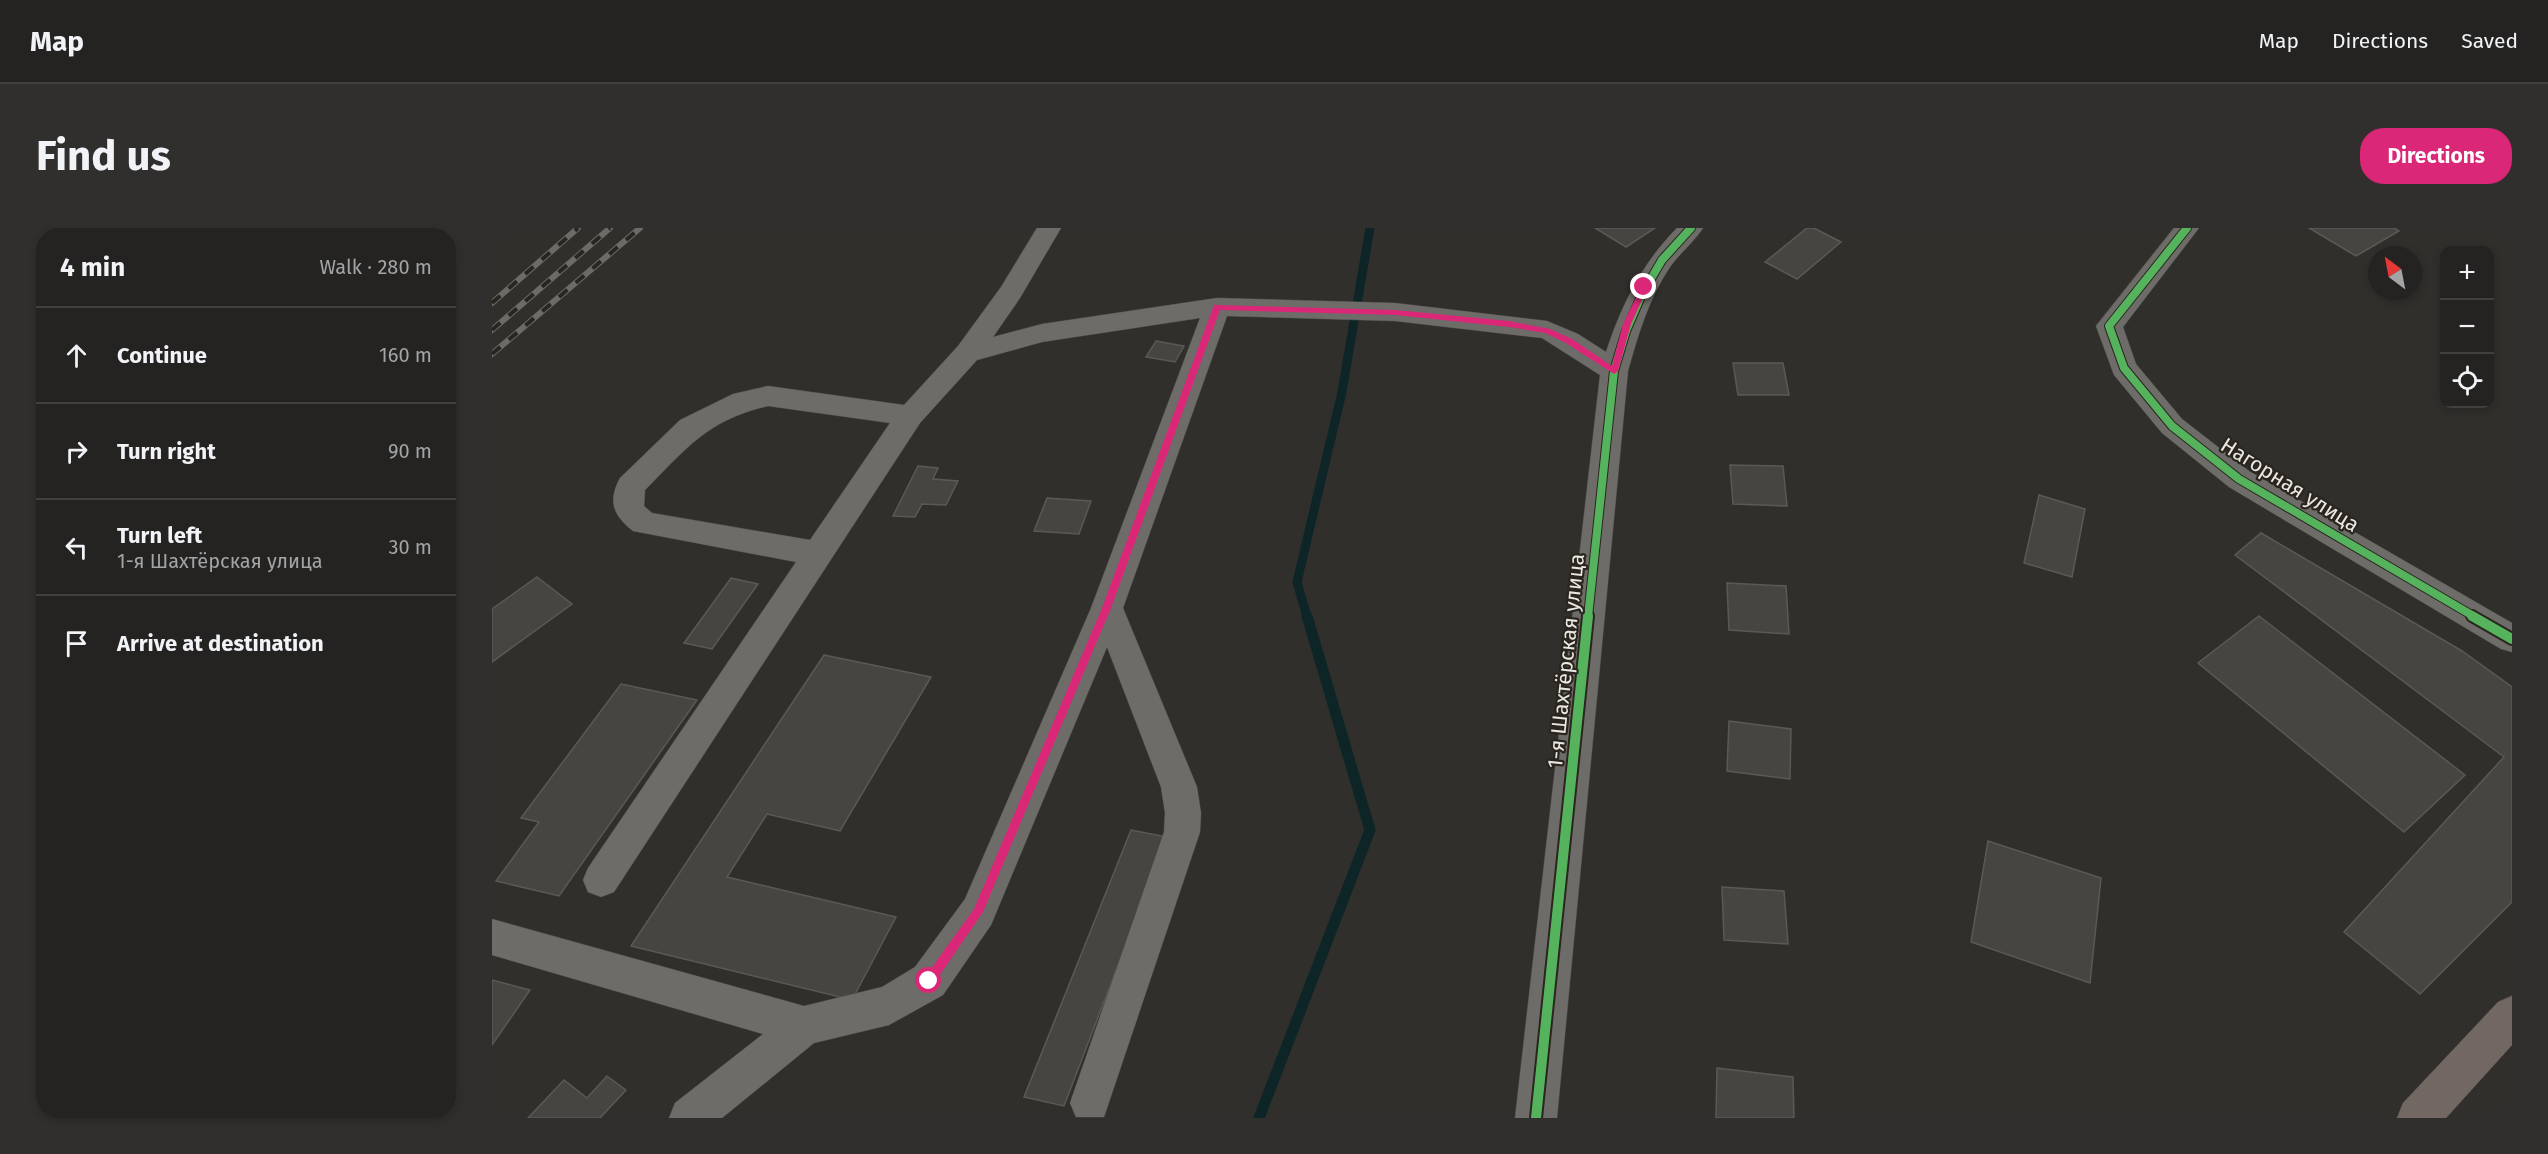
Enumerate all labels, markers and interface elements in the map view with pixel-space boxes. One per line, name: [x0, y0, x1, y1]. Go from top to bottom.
text: Map: [30, 25, 84, 58]
text: Map: [2259, 28, 2299, 54]
text: Directions: [2332, 28, 2428, 54]
text: Saved: [2461, 28, 2518, 54]
button: Directions: [2360, 128, 2512, 184]
text: Find us: [36, 131, 171, 181]
north arrow: [2368, 246, 2422, 300]
map controls: [2440, 246, 2494, 408]
button: +: [2440, 246, 2494, 300]
text: 4 min: [60, 252, 125, 283]
text: Walk · 280 m: [319, 255, 432, 279]
route end: [1630, 273, 1656, 299]
button: −: [2440, 300, 2494, 354]
icon: ahead: [60, 339, 93, 372]
text: Continue: [117, 342, 207, 369]
text: 160 m: [379, 343, 432, 367]
button: locate: [2440, 354, 2494, 408]
street label: Нагорная улица: [2216, 432, 2364, 538]
icon: right: [60, 435, 93, 468]
text: Turn right: [117, 438, 216, 465]
text: 90 m: [388, 439, 432, 463]
text: Turn left: [117, 522, 202, 549]
icon: left: [60, 531, 93, 564]
text: 30 m: [388, 535, 432, 559]
text: 1-я Шахтёрская улица: [117, 549, 323, 573]
street label: 1-я Шахтёрская улица: [1542, 552, 1590, 770]
icon: arrive: [60, 627, 93, 660]
text: Arrive at destination: [117, 630, 324, 657]
route start: [915, 967, 941, 993]

